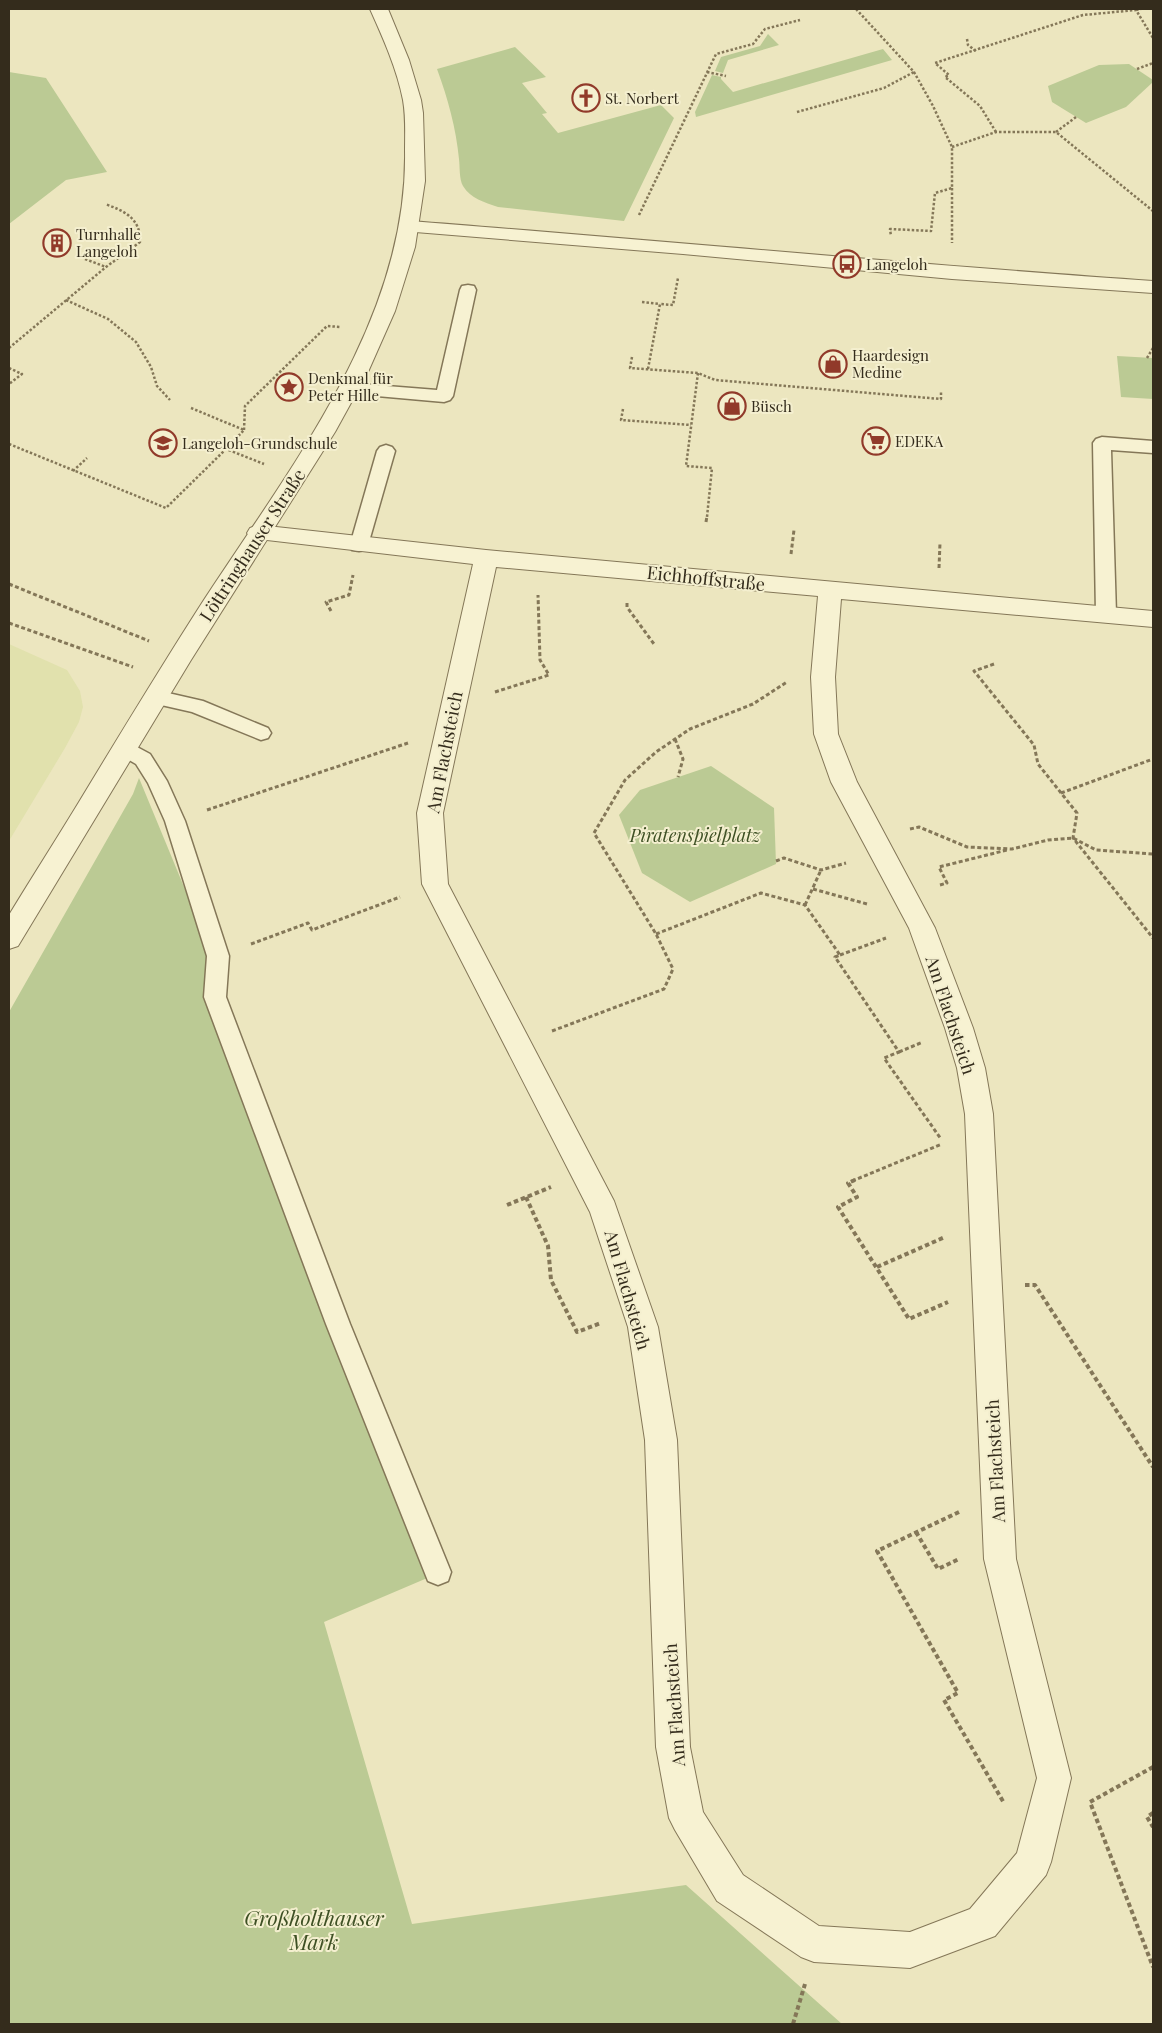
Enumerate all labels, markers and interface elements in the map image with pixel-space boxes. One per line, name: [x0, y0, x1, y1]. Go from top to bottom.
church icon: St. Norbert: [571, 83, 601, 113]
place label: St. Norbert: [605, 88, 680, 108]
place label: Turnhalle Langeloh: [76, 224, 141, 261]
building icon: Turnhalle Langeloh: [42, 228, 72, 258]
bus stop icon: Langeloh: [832, 249, 862, 279]
place label: Langeloh: [866, 254, 928, 274]
place label: Haardesign Medine: [852, 345, 929, 382]
shop icon: Haardesign Medine: [818, 349, 848, 379]
place label: Denkmal für Peter Hille: [308, 368, 393, 405]
place icon: Denkmal für Peter Hille: [274, 372, 304, 402]
shop icon: Büsch: [717, 391, 747, 421]
place label: Büsch: [751, 396, 792, 416]
supermarket icon: EDEKA: [861, 426, 891, 456]
school or university icon: Langeloh-Grundschule: [148, 428, 178, 458]
place label: EDEKA: [895, 431, 944, 451]
place label: Langeloh-Grundschule: [182, 433, 338, 453]
street label: Löttringhauser Straße: [194, 464, 310, 626]
street label: Eichhoffstraße: [646, 560, 766, 596]
street label: Am Flachsteich: [420, 689, 468, 816]
park label: Piratenspielplatz: [629, 823, 761, 847]
street label: Am Flachsteich: [920, 952, 982, 1078]
street label: Am Flachsteich: [599, 1226, 657, 1353]
street label: Am Flachsteich: [980, 1398, 1010, 1524]
street label: Am Flachsteich: [658, 1642, 690, 1768]
park label: Großholthauser Mark: [244, 1903, 385, 1955]

